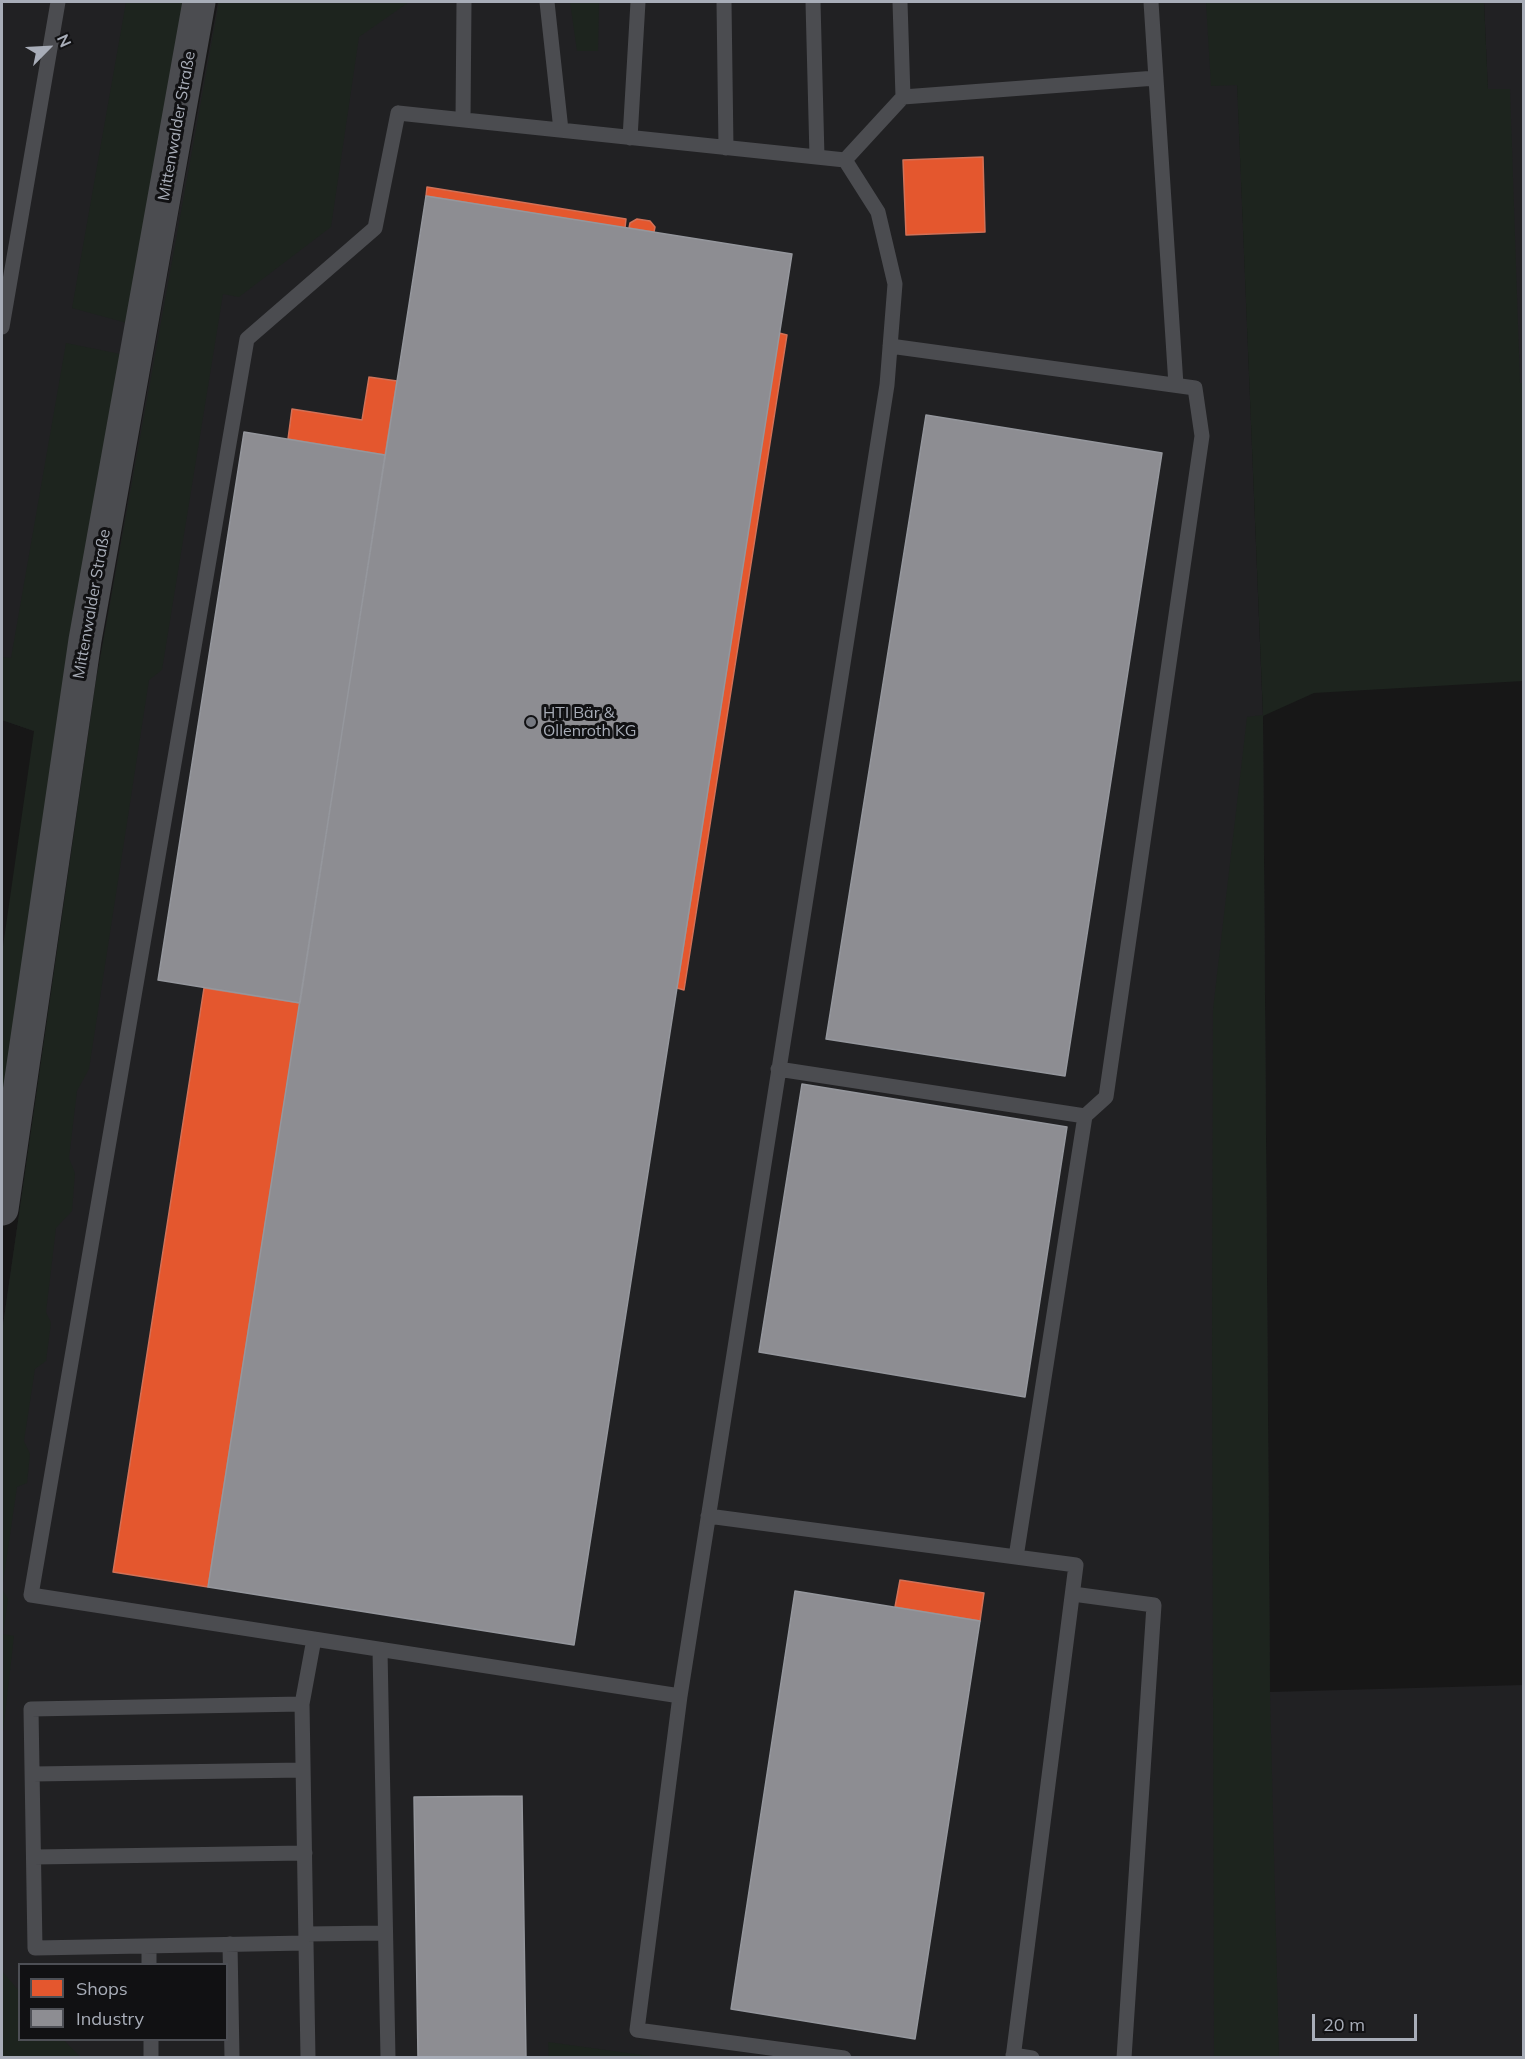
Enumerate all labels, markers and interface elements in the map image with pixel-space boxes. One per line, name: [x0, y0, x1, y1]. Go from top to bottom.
north arrow: [18, 18, 78, 78]
text: N: [53, 31, 76, 50]
street label: Mittenwalder Straße: [154, 50, 200, 202]
street label: Mittenwalder Straße: [69, 528, 115, 680]
place label: HTI Bär & Ollenroth KG: [543, 703, 636, 741]
marker: HTI Bär & Ollenroth KG: [524, 715, 538, 729]
legend: [18, 1963, 228, 2041]
text: Shops: [76, 1977, 128, 2000]
scale bar: [1315, 2002, 1420, 2040]
text: Industry: [76, 2007, 144, 2030]
text: 20 m: [1323, 2013, 1365, 2036]

